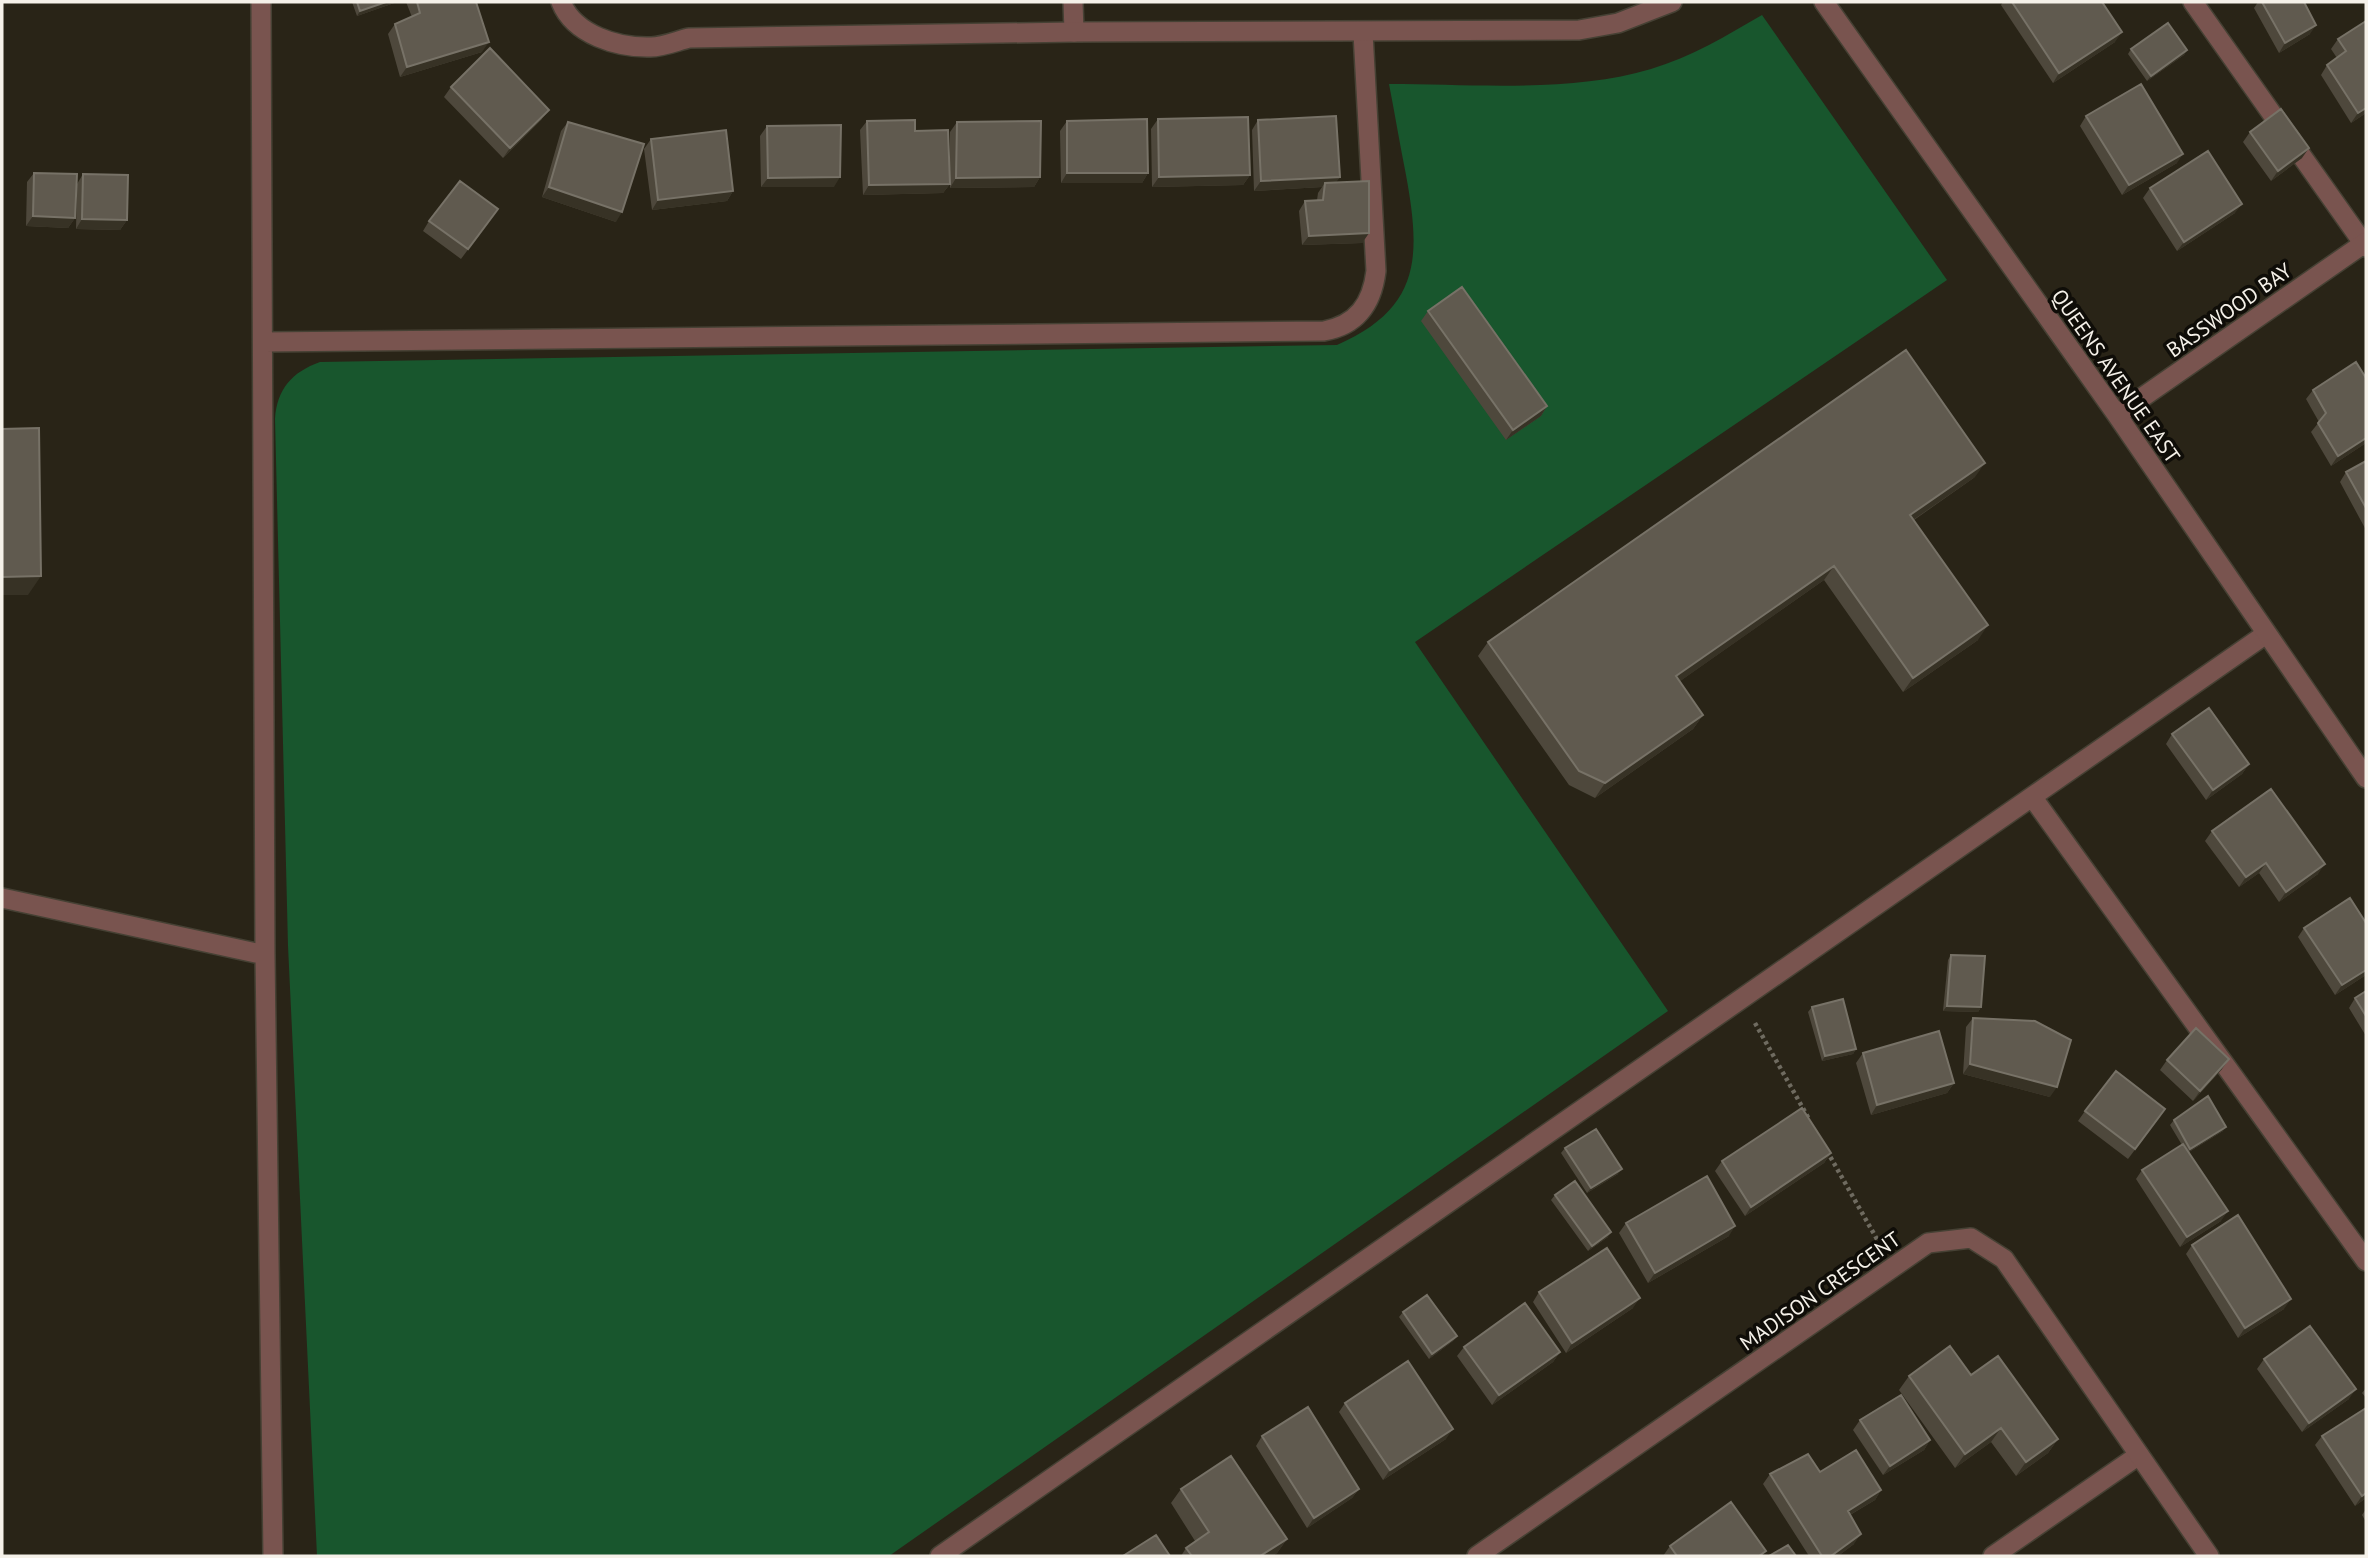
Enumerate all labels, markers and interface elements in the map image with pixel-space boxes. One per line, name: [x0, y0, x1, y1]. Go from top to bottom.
street label: BASSWOOD BAY: [2161, 257, 2297, 363]
street label: QUEENS AVENUE EAST: [2046, 284, 2186, 469]
street label: MADISON CRESCENT: [1734, 1225, 1906, 1357]

